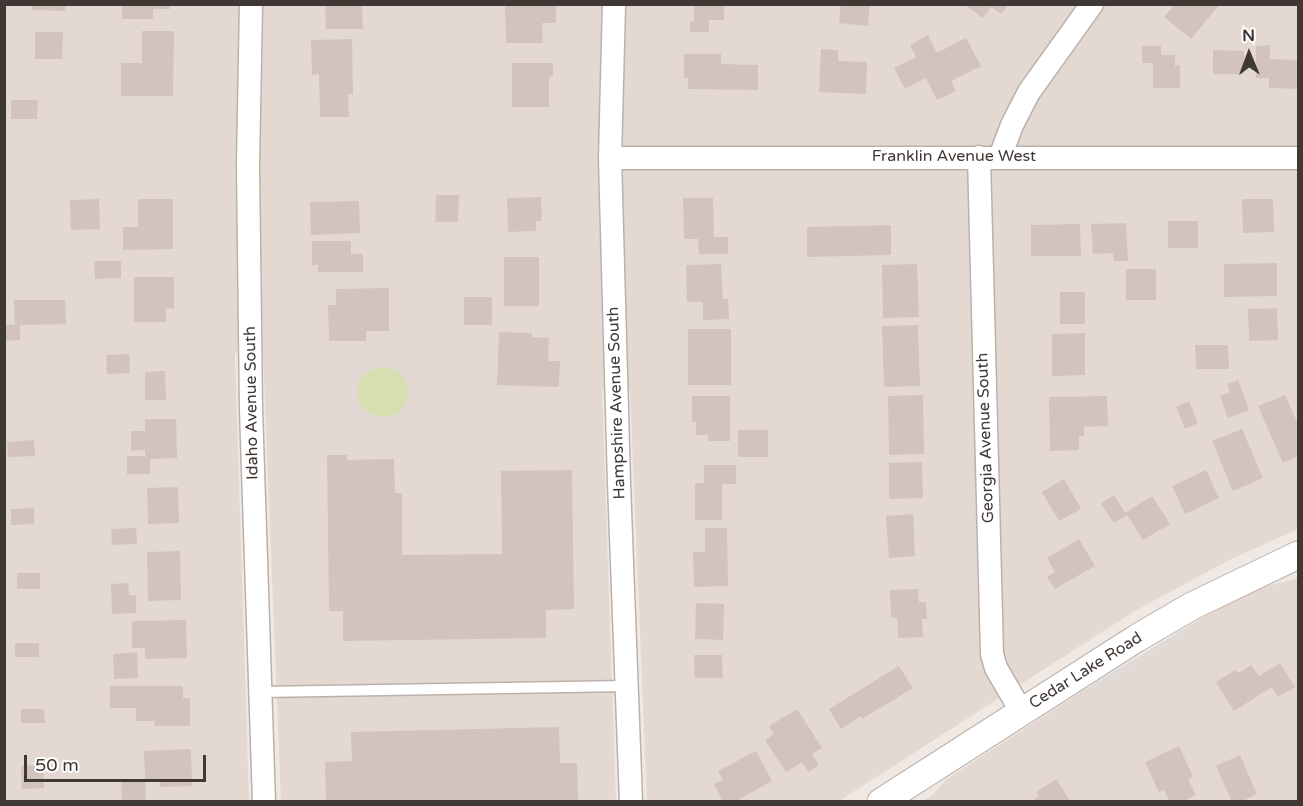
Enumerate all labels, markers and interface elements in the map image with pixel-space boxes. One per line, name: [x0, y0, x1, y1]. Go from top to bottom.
north arrow: [1219, 24, 1279, 84]
text: N: [1242, 26, 1255, 46]
street label: Franklin Avenue West: [872, 147, 1036, 167]
street label: Hampshire Avenue South: [604, 306, 630, 500]
street label: Idaho Avenue South: [241, 326, 263, 480]
street label: Georgia Avenue South: [973, 352, 999, 524]
street label: Cedar Lake Road: [1026, 629, 1146, 713]
scale bar: [27, 743, 208, 781]
text: 50 m: [35, 754, 79, 776]

